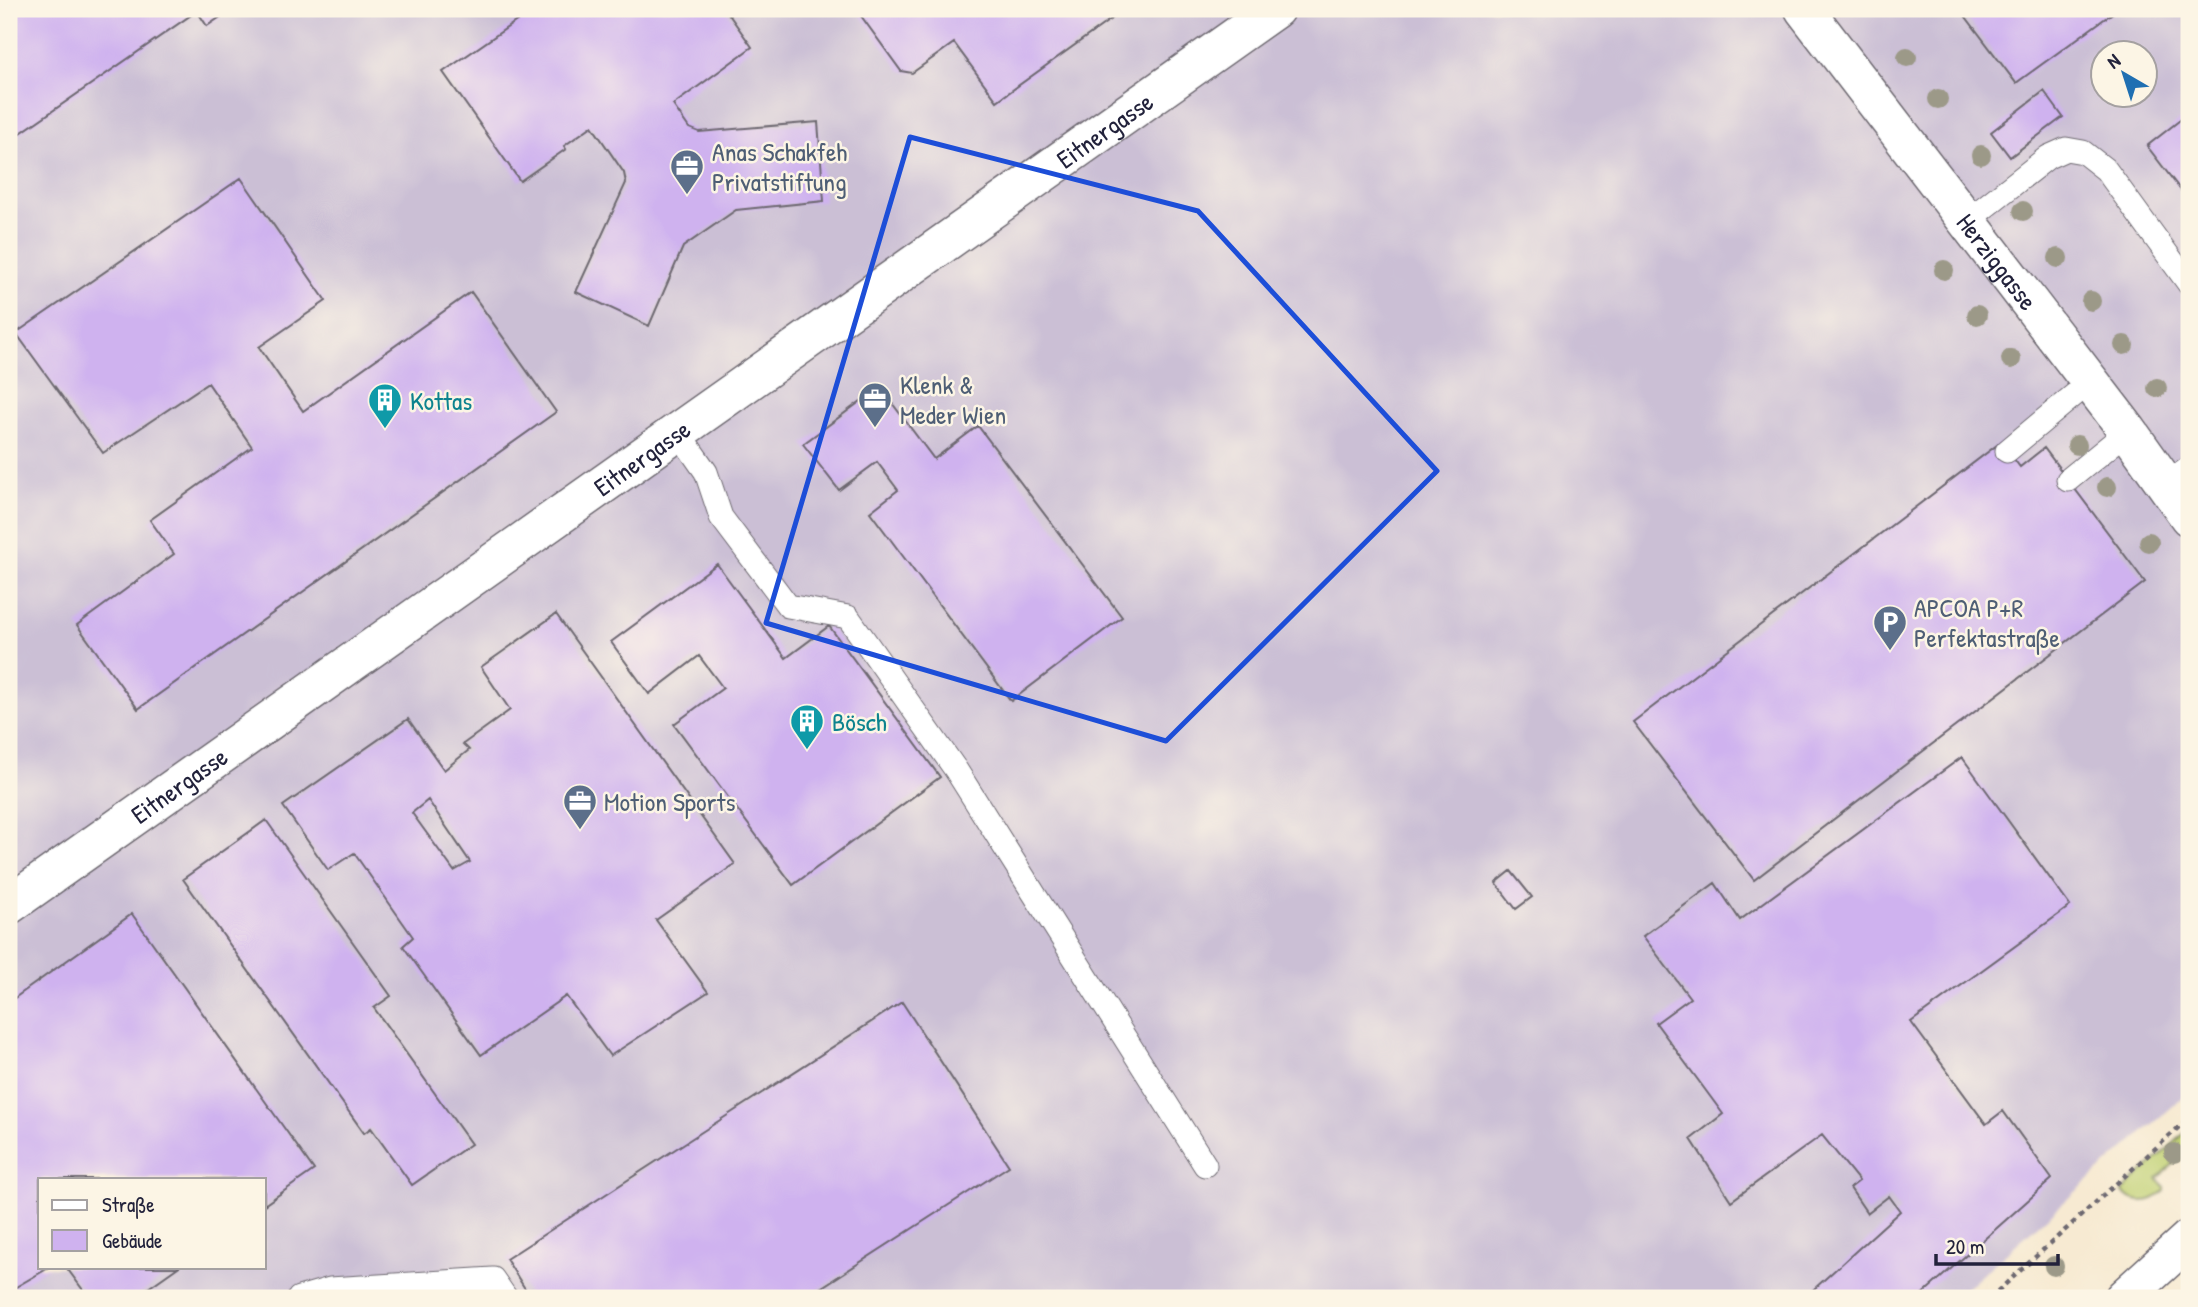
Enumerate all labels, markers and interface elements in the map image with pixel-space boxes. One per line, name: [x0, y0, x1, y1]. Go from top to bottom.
north arrow: [2090, 38, 2160, 108]
text: N: [2101, 48, 2125, 74]
street label: Eitnergasse: [1049, 84, 1160, 176]
place label: Anas Schakfeh Privatstiftung: [712, 134, 847, 199]
office icon: Anas Schakfeh Privatstiftung: [668, 147, 706, 196]
street label: Herziggasse: [1949, 206, 2046, 317]
place label: Klenk & Meder Wien: [900, 367, 1006, 432]
office icon: Klenk & Meder Wien: [856, 380, 894, 429]
building icon: Kottas: [366, 381, 404, 430]
place label: Kottas: [410, 383, 472, 418]
street label: Eitnergasse: [586, 411, 697, 504]
place label: APCOA P+R Perfektastraße: [1914, 590, 2060, 655]
parking icon: APCOA P+R Perfektastraße: [1871, 603, 1909, 652]
building icon: Bösch: [788, 702, 826, 751]
place label: Bösch: [832, 704, 887, 739]
street label: Eitnergasse: [124, 739, 234, 831]
office icon: Motion Sports: [561, 782, 599, 831]
place label: Motion Sports: [604, 784, 735, 819]
legend: [38, 1178, 266, 1268]
text: Straße: [102, 1190, 155, 1219]
scale bar: [1936, 1223, 2058, 1267]
text: Gebäude: [102, 1226, 162, 1255]
text: 20 m: [1946, 1232, 1984, 1261]

